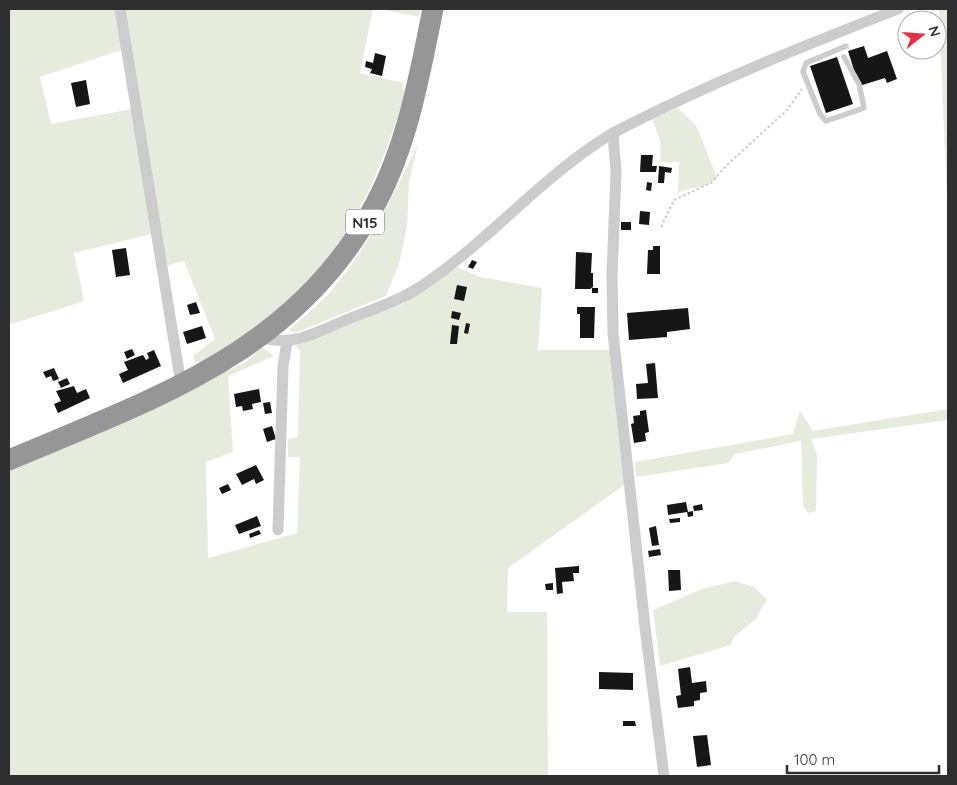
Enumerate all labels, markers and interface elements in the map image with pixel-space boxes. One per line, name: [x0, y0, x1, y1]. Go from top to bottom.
north arrow: [897, 10, 947, 60]
text: N: [924, 24, 945, 39]
road number: N15: [346, 210, 384, 234]
scale bar: [787, 742, 940, 774]
text: 100 m: [794, 750, 835, 769]

